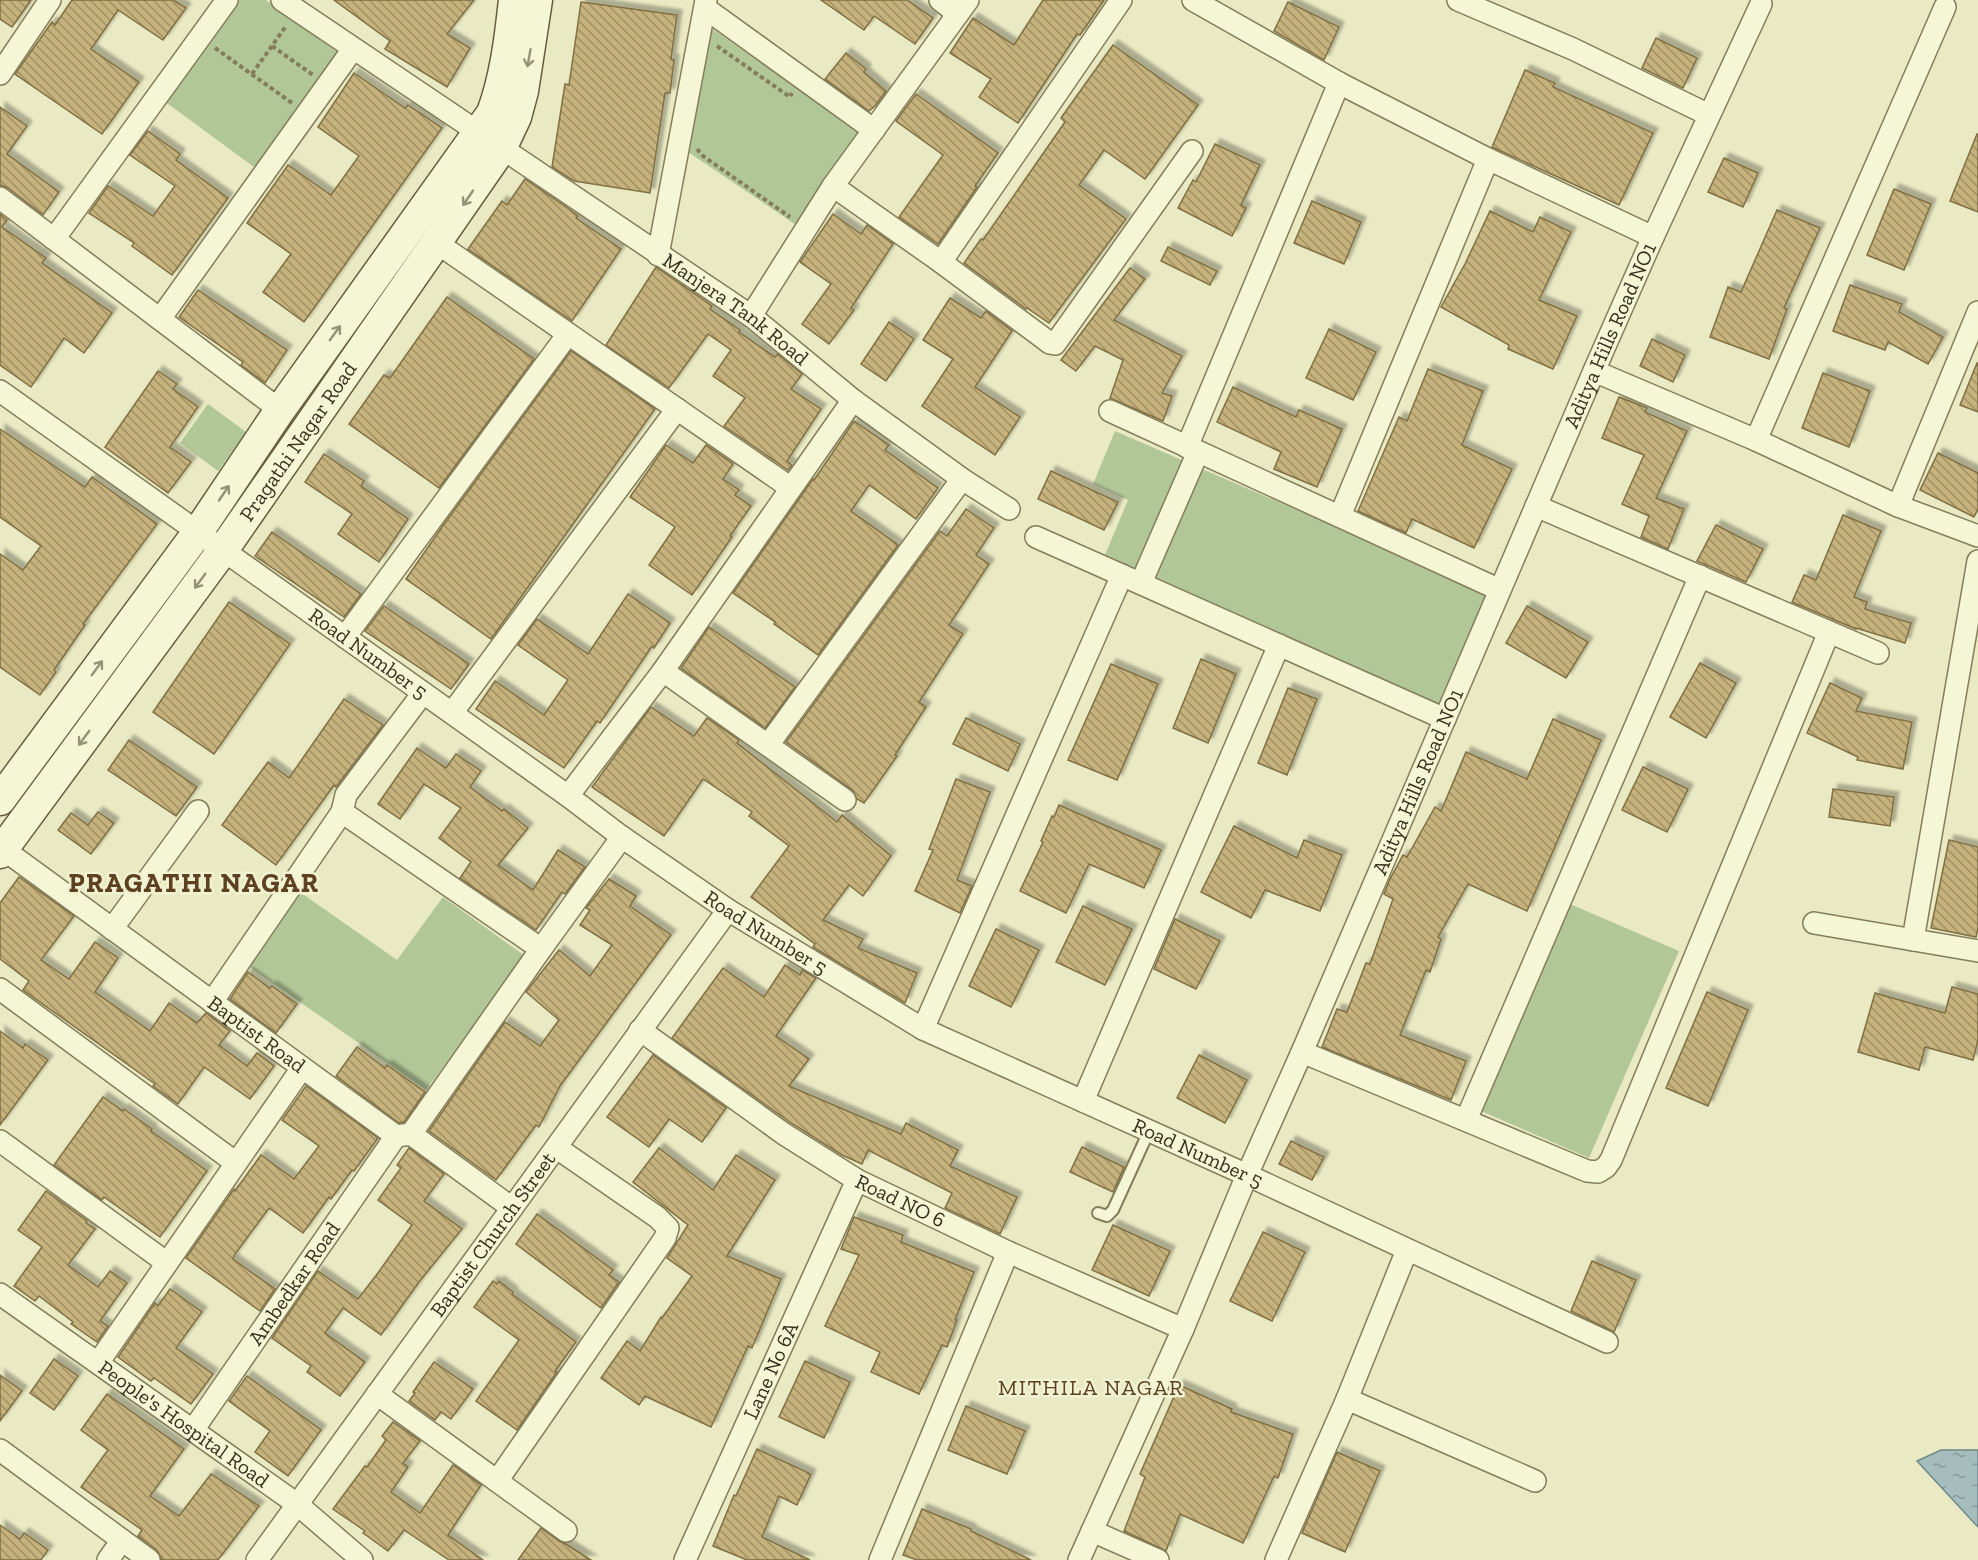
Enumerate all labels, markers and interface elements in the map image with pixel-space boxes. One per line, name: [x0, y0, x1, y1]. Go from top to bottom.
one-way arrow: [523, 47, 534, 67]
one-way arrow: [462, 189, 474, 205]
street label: Aditya Hills Road NO1: [1558, 238, 1661, 432]
street label: Manjera Tank Road: [658, 247, 814, 371]
one-way arrow: [329, 326, 341, 342]
street label: Pragathi Nagar Road: [234, 357, 362, 526]
one-way arrow: [218, 486, 230, 502]
one-way arrow: [194, 573, 206, 589]
street label: Road Number 5: [304, 602, 433, 704]
one-way arrow: [91, 661, 103, 677]
street label: Aditya Hills Road NO1: [1367, 685, 1468, 878]
one-way arrow: [78, 730, 91, 746]
district label: PRAGATHI NAGAR: [68, 867, 320, 899]
street label: Road Number 5: [700, 884, 832, 980]
street label: Baptist Road: [203, 990, 311, 1078]
street label: Road Number 5: [1129, 1112, 1267, 1193]
street label: Baptist Church Street: [424, 1147, 561, 1321]
street label: Road NO 6: [852, 1168, 950, 1232]
street label: Ambedkar Road: [243, 1217, 345, 1350]
street label: Lane No 6A: [738, 1318, 803, 1423]
street label: People's Hospital Road: [94, 1355, 275, 1493]
district label: MITHILA NAGAR: [998, 1374, 1184, 1401]

